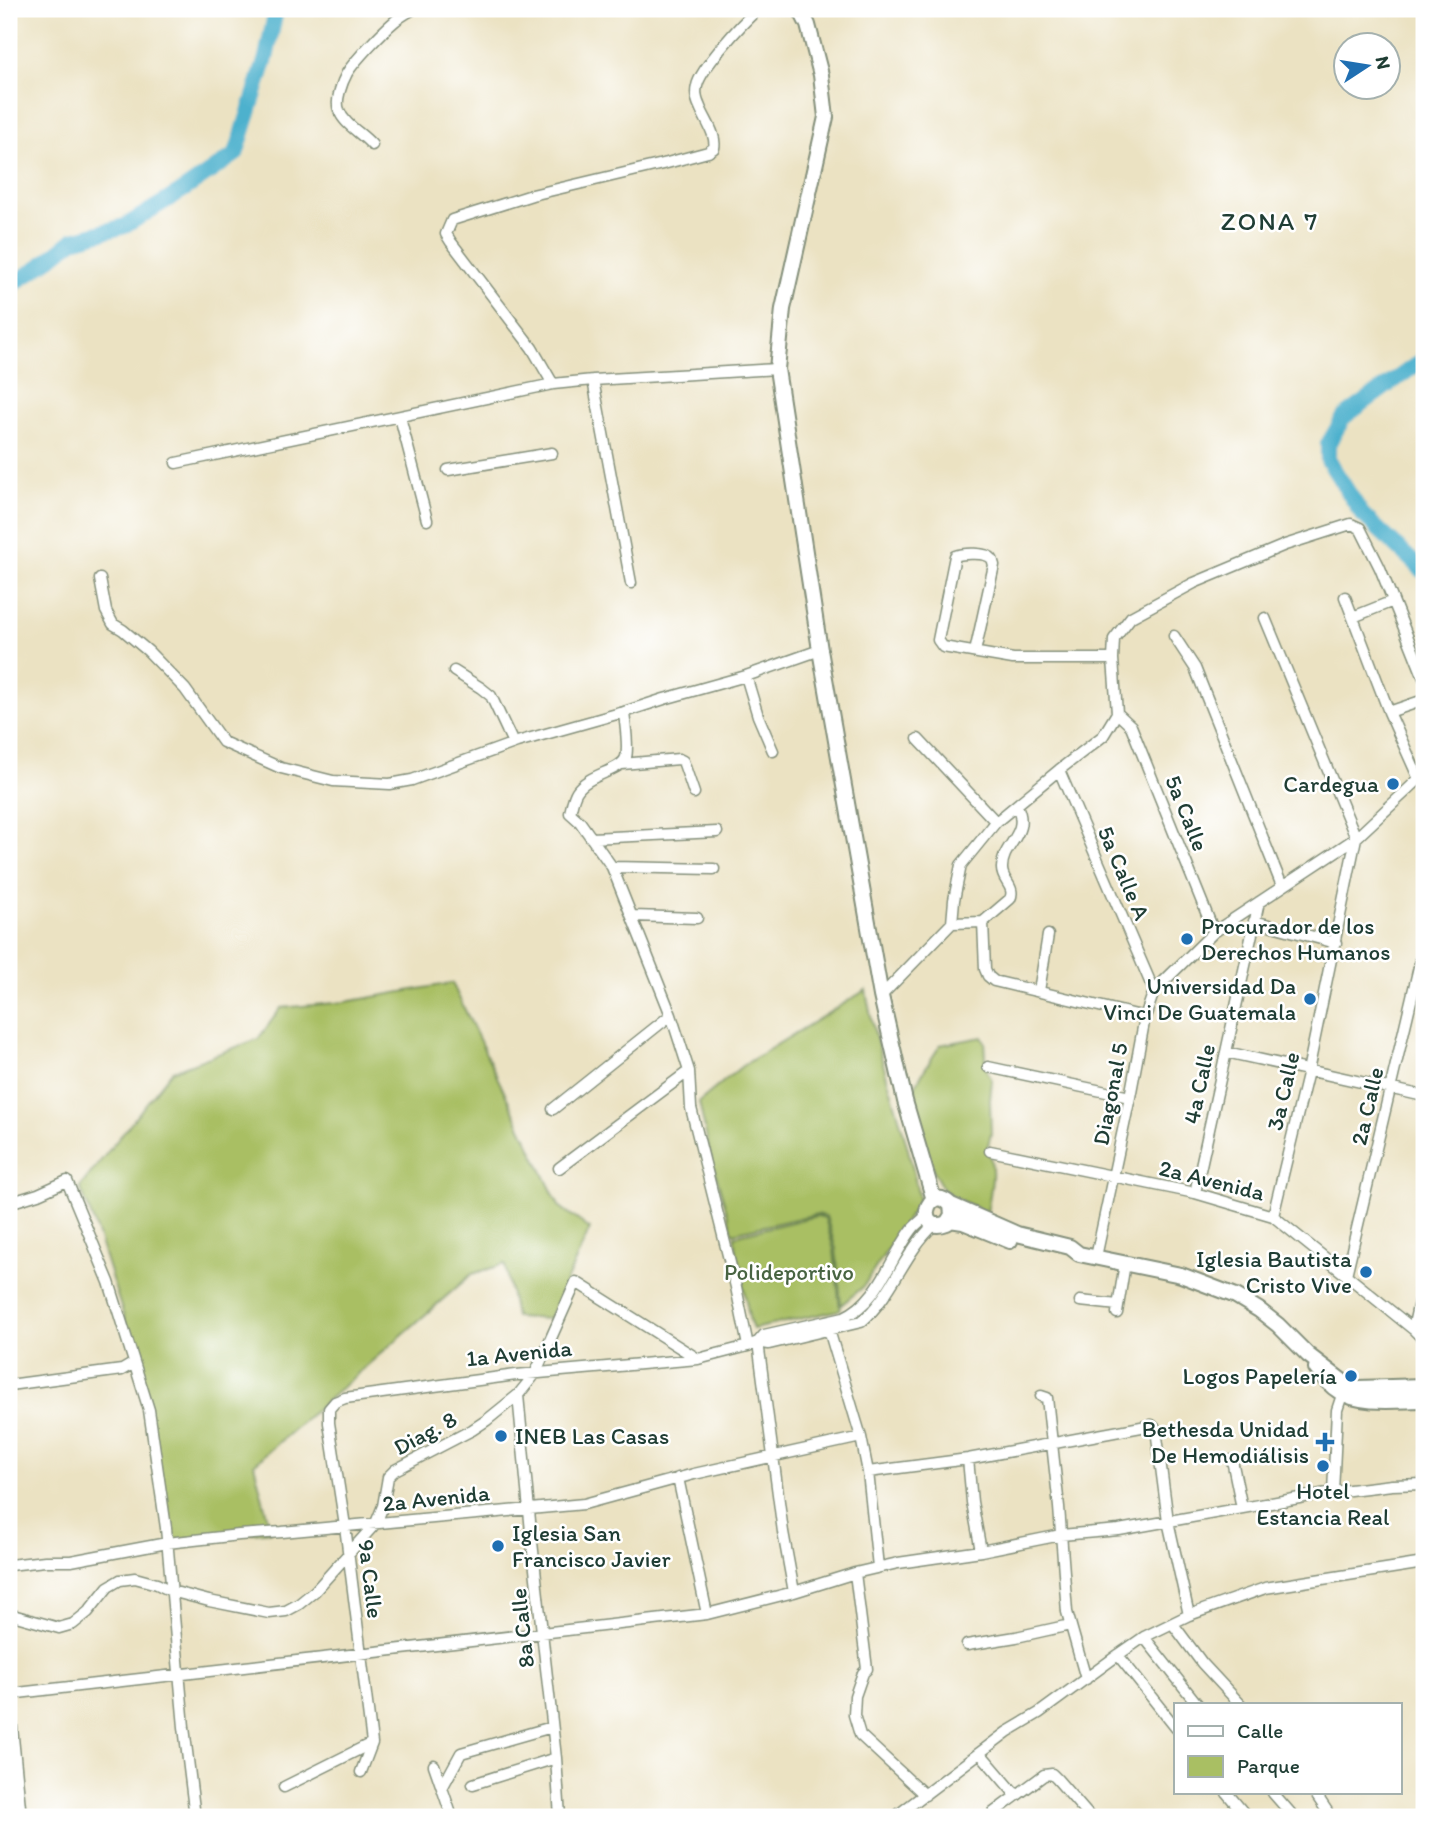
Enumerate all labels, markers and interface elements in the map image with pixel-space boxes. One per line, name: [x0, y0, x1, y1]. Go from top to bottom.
north arrow: [1332, 32, 1402, 102]
text: N: [1371, 54, 1396, 71]
district label: ZONA 7: [1221, 205, 1319, 237]
place label: Cardegua: [1283, 770, 1379, 798]
street label: 5a Calle: [1159, 771, 1215, 855]
marker: Cardegua: [1385, 776, 1401, 792]
street label: 5a Calle A: [1092, 822, 1156, 924]
place label: Procurador de los Derechos Humanos: [1201, 912, 1390, 966]
marker: Procurador de los Derechos Humanos: [1179, 931, 1195, 947]
place label: Universidad Da Vinci De Guatemala: [1103, 972, 1296, 1026]
marker: Universidad Da Vinci De Guatemala: [1302, 991, 1318, 1007]
street label: Diagonal 5: [1086, 1040, 1134, 1148]
street label: 4a Calle: [1177, 1041, 1221, 1127]
street label: 3a Calle: [1260, 1049, 1306, 1133]
street label: 2a Calle: [1344, 1064, 1390, 1148]
street label: 2a Avenida: [1156, 1153, 1268, 1207]
place label: Iglesia Bautista Cristo Vive: [1196, 1245, 1352, 1299]
park label: Polideportivo: [724, 1258, 854, 1286]
marker: Iglesia Bautista Cristo Vive: [1358, 1264, 1374, 1280]
street label: 1a Avenida: [465, 1334, 573, 1372]
place label: Logos Papelería: [1183, 1362, 1337, 1390]
marker: Logos Papelería: [1343, 1368, 1359, 1384]
street label: Diag. 8: [389, 1405, 461, 1461]
place label: Bethesda Unidad De Hemodiálisis: [1142, 1415, 1309, 1469]
place label: INEB Las Casas: [515, 1422, 669, 1450]
marker: INEB Las Casas: [493, 1428, 509, 1444]
marker: Bethesda Unidad De Hemodiálisis: [1315, 1432, 1335, 1452]
marker: Hotel Estancia Real: [1315, 1458, 1331, 1474]
place label: Hotel Estancia Real: [1257, 1477, 1390, 1531]
street label: 2a Avenida: [381, 1478, 491, 1518]
place label: Iglesia San Francisco Javier: [512, 1519, 671, 1573]
street label: 9a Calle: [352, 1538, 390, 1620]
marker: Iglesia San Francisco Javier: [490, 1538, 506, 1554]
street label: 8a Calle: [504, 1587, 540, 1669]
legend: [1174, 1703, 1402, 1794]
text: Calle: [1237, 1718, 1283, 1743]
text: Parque: [1237, 1753, 1300, 1778]

